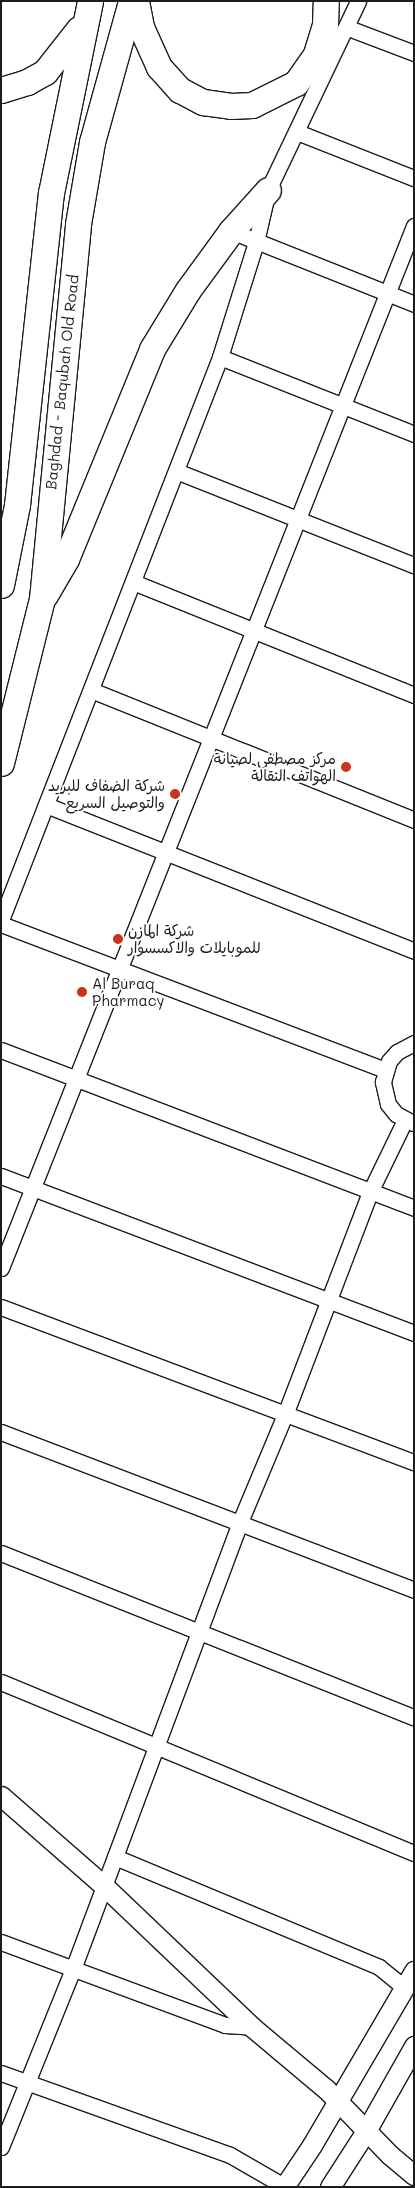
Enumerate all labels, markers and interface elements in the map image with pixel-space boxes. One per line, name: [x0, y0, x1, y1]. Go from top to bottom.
street label: Baghdad - Baqubah Old Road: [42, 274, 82, 490]
place label: مركز مصطفى لصيانة الهواتف النقالة: [214, 749, 336, 784]
marker: مركز مصطفى لصيانة الهواتف النقالة: [340, 761, 352, 773]
place label: شركة الضفاف للبريد والتوصيل السريع: [48, 776, 165, 811]
marker: شركة الضفاف للبريد والتوصيل السريع: [169, 788, 181, 800]
place label: شركة المازن للموبايلات والاكسسوار: [128, 921, 261, 956]
marker: شركة المازن للموبايلات والاكسسوار: [112, 933, 124, 945]
place label: Al Buraq Pharmacy: [92, 974, 164, 1009]
marker: Al Buraq Pharmacy: [76, 986, 88, 998]

